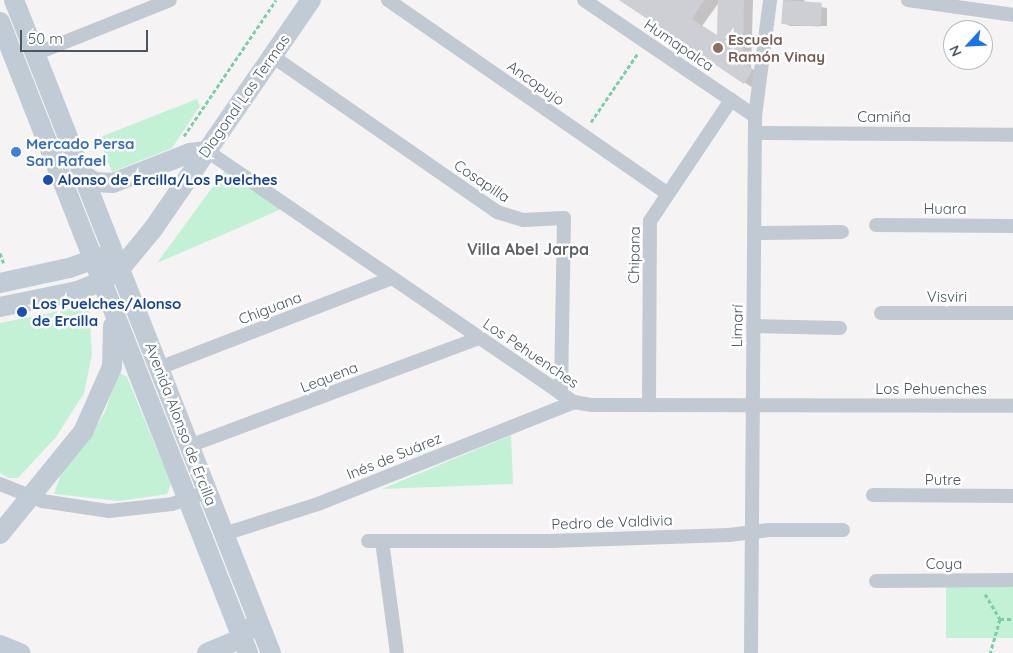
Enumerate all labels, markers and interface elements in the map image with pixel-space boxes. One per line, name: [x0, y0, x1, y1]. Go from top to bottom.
street label: Humapalca: [641, 15, 717, 75]
scale bar: [22, 20, 150, 52]
north arrow: [943, 20, 993, 70]
text: 50 m: [28, 29, 63, 48]
place label: Escuela Ramón Vinay: [728, 30, 825, 65]
street label: Diagonal Las Termas: [195, 31, 293, 161]
marker: Escuela Ramón Vinay: [712, 42, 724, 54]
text: N: [945, 42, 966, 59]
street label: Ancopujo: [504, 57, 568, 109]
street label: Camiña: [857, 108, 911, 126]
place label: Mercado Persa San Rafael: [26, 134, 135, 169]
marker: Mercado Persa San Rafael: [10, 146, 22, 158]
street label: Cosapilla: [451, 156, 513, 206]
place label: Alonso de Ercilla/Los Puelches: [58, 171, 278, 189]
marker: Alonso de Ercilla/Los Puelches: [42, 174, 54, 186]
street label: Huara: [923, 200, 967, 218]
street label: Chipana: [624, 226, 644, 284]
district label: Villa Abel Jarpa: [467, 239, 589, 259]
street label: Chiguana: [236, 288, 304, 328]
street label: Visviri: [927, 288, 967, 306]
place label: Los Puelches/Alonso de Ercilla: [32, 294, 181, 329]
street label: Limarí: [728, 304, 746, 348]
marker: Los Puelches/Alonso de Ercilla: [16, 306, 28, 318]
street label: Los Pehuenches: [480, 314, 582, 392]
street label: Avenida Alonso de Ercilla: [142, 340, 220, 508]
street label: Lequena: [298, 358, 360, 396]
street label: Los Pehuenches: [875, 380, 987, 398]
street label: Inés de Suárez: [344, 429, 444, 483]
street label: Putre: [925, 471, 961, 489]
street label: Pedro de Valdivia: [551, 511, 673, 533]
street label: Coya: [926, 555, 962, 573]

